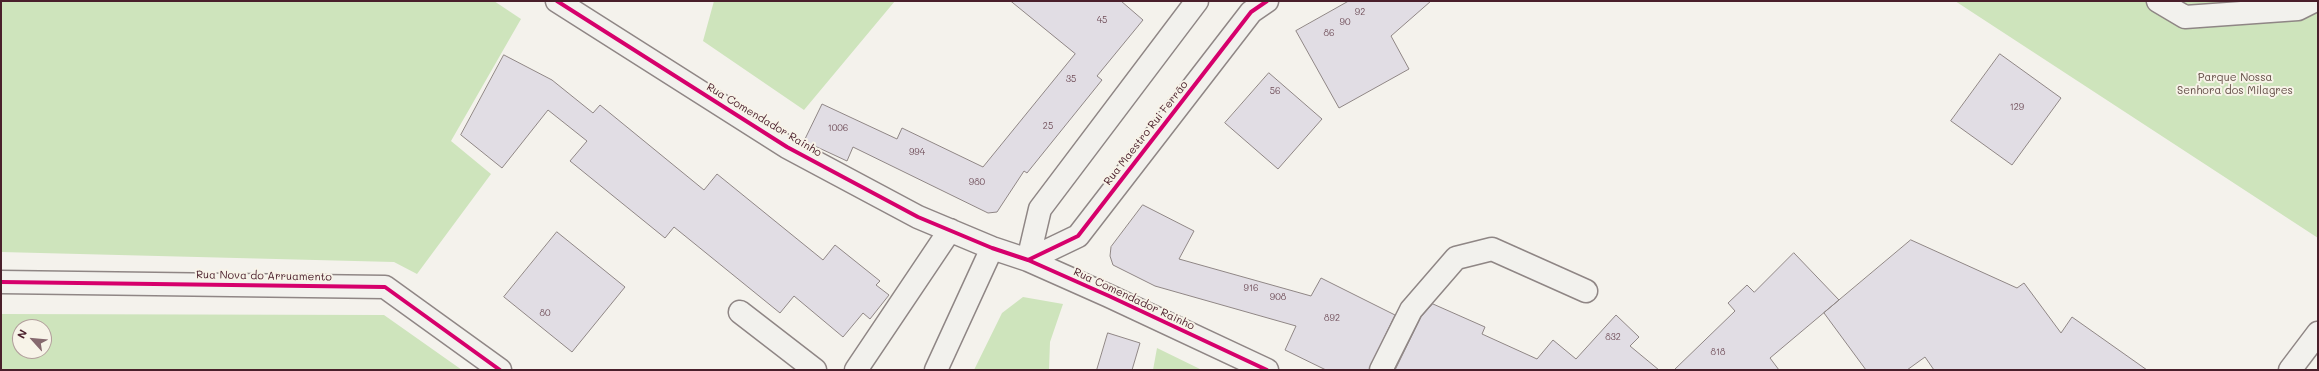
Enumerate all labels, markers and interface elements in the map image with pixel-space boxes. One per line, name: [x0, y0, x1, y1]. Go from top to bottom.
house number: 92: [1355, 7, 1365, 17]
house number: 45: [1097, 15, 1107, 25]
house number: 90: [1340, 17, 1350, 27]
house number: 86: [1324, 28, 1334, 38]
park label: Parque Nossa Senhora dos Milagres: [2177, 71, 2293, 97]
house number: 35: [1066, 74, 1076, 84]
street label: Rua Maestro Rui Ferrão: [1101, 78, 1191, 188]
street label: Rua Comendador Raínho: [704, 80, 824, 160]
house number: 56: [1270, 86, 1280, 96]
house number: 129: [2010, 102, 2024, 112]
house number: 25: [1043, 121, 1053, 131]
house number: 1006: [828, 123, 848, 133]
house number: 994: [909, 147, 925, 157]
house number: 980: [969, 177, 985, 187]
street label: Rua Comendador Rainho: [1071, 265, 1197, 333]
street label: Rua Nova do Arruamento: [196, 268, 332, 284]
house number: 916: [1244, 283, 1258, 293]
house number: 908: [1270, 292, 1286, 302]
house number: 80: [540, 308, 550, 318]
house number: 892: [1324, 313, 1340, 323]
north arrow: [12, 319, 52, 359]
text: N: [13, 327, 30, 341]
house number: 832: [1605, 332, 1621, 342]
house number: 818: [1711, 347, 1725, 357]

